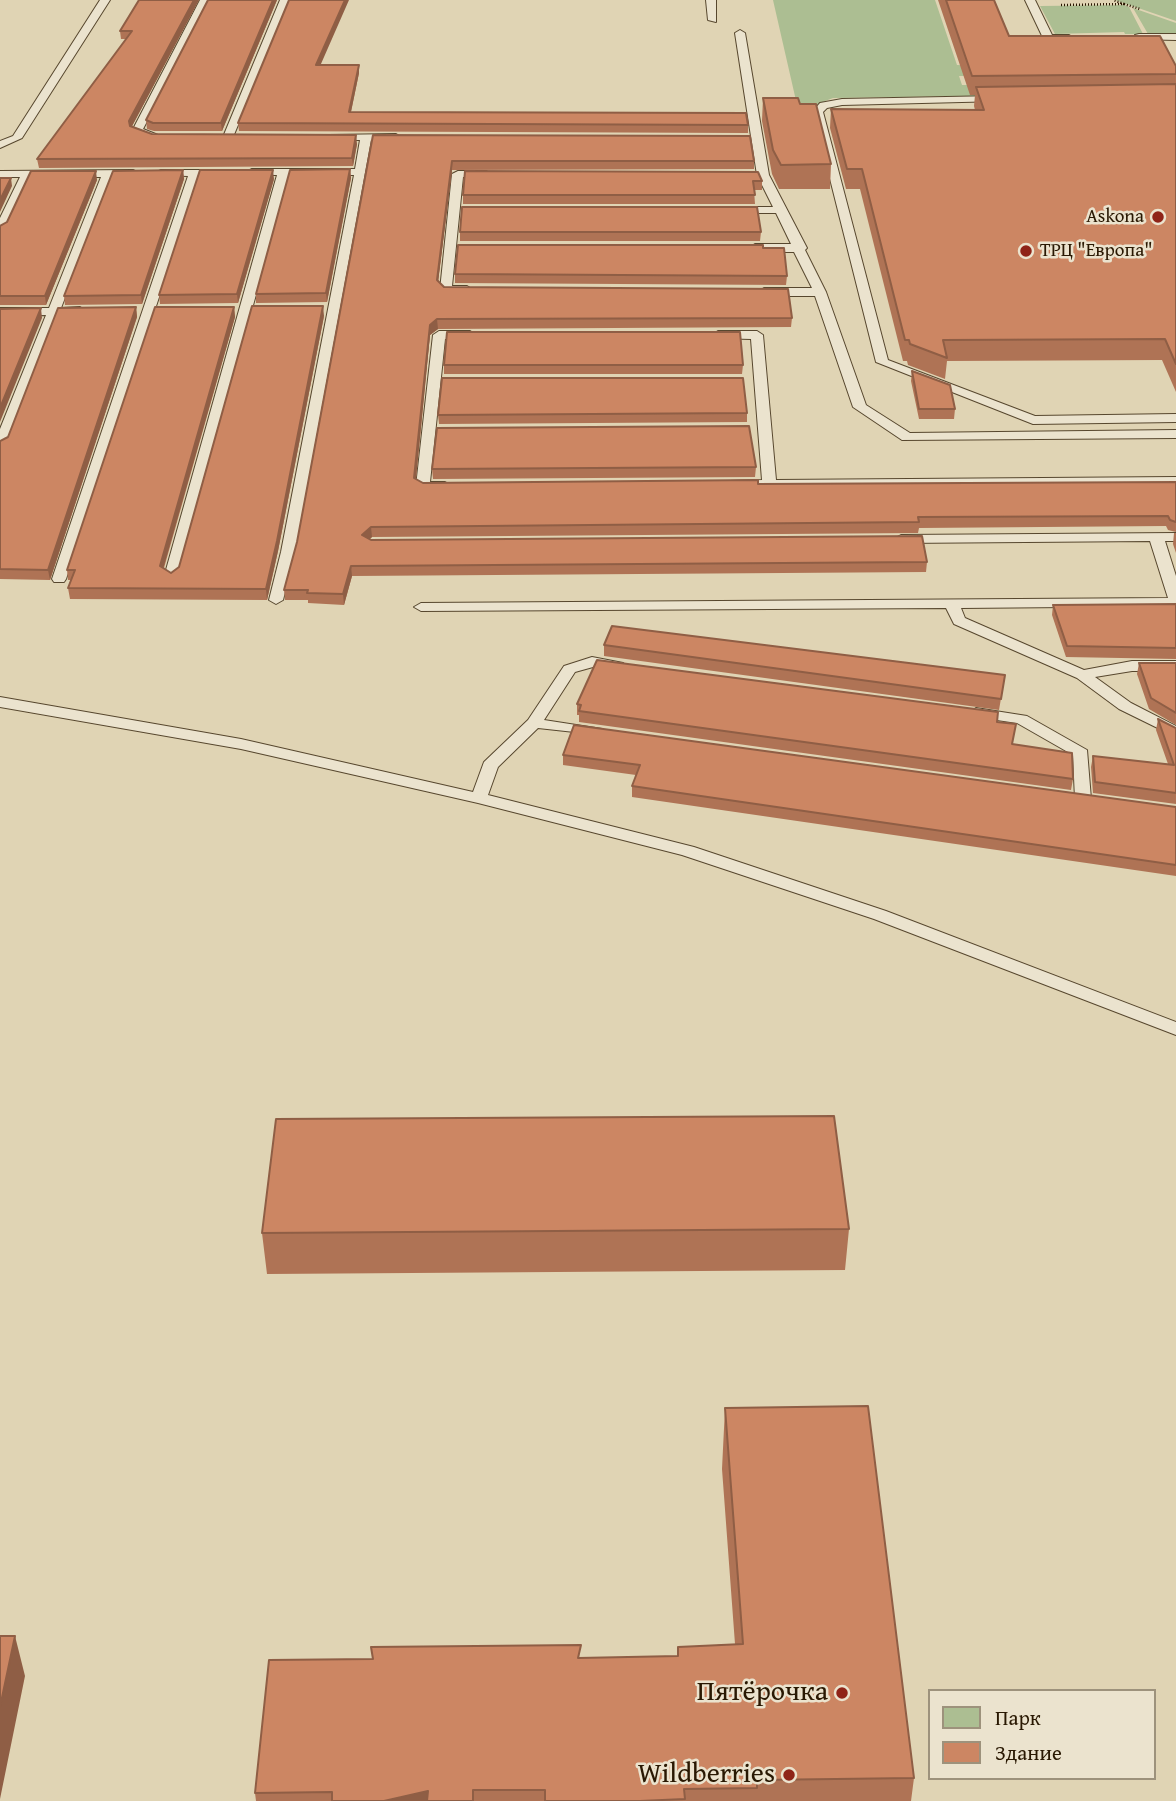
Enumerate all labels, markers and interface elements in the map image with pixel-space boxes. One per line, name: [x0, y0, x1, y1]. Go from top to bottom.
place label: Askona: [1086, 206, 1144, 228]
marker: Askona: [1150, 209, 1166, 225]
place label: ТРЦ "Европа": [1040, 240, 1153, 262]
marker: ТРЦ "Европа": [1018, 243, 1034, 259]
place label: Пятёрочка: [697, 1676, 828, 1710]
marker: Пятёрочка: [834, 1685, 850, 1701]
legend: [928, 1689, 1155, 1780]
text: Парк: [995, 1702, 1041, 1733]
text: Здание: [995, 1737, 1062, 1768]
place label: Wildberries: [638, 1758, 775, 1792]
marker: Wildberries: [781, 1767, 797, 1783]

